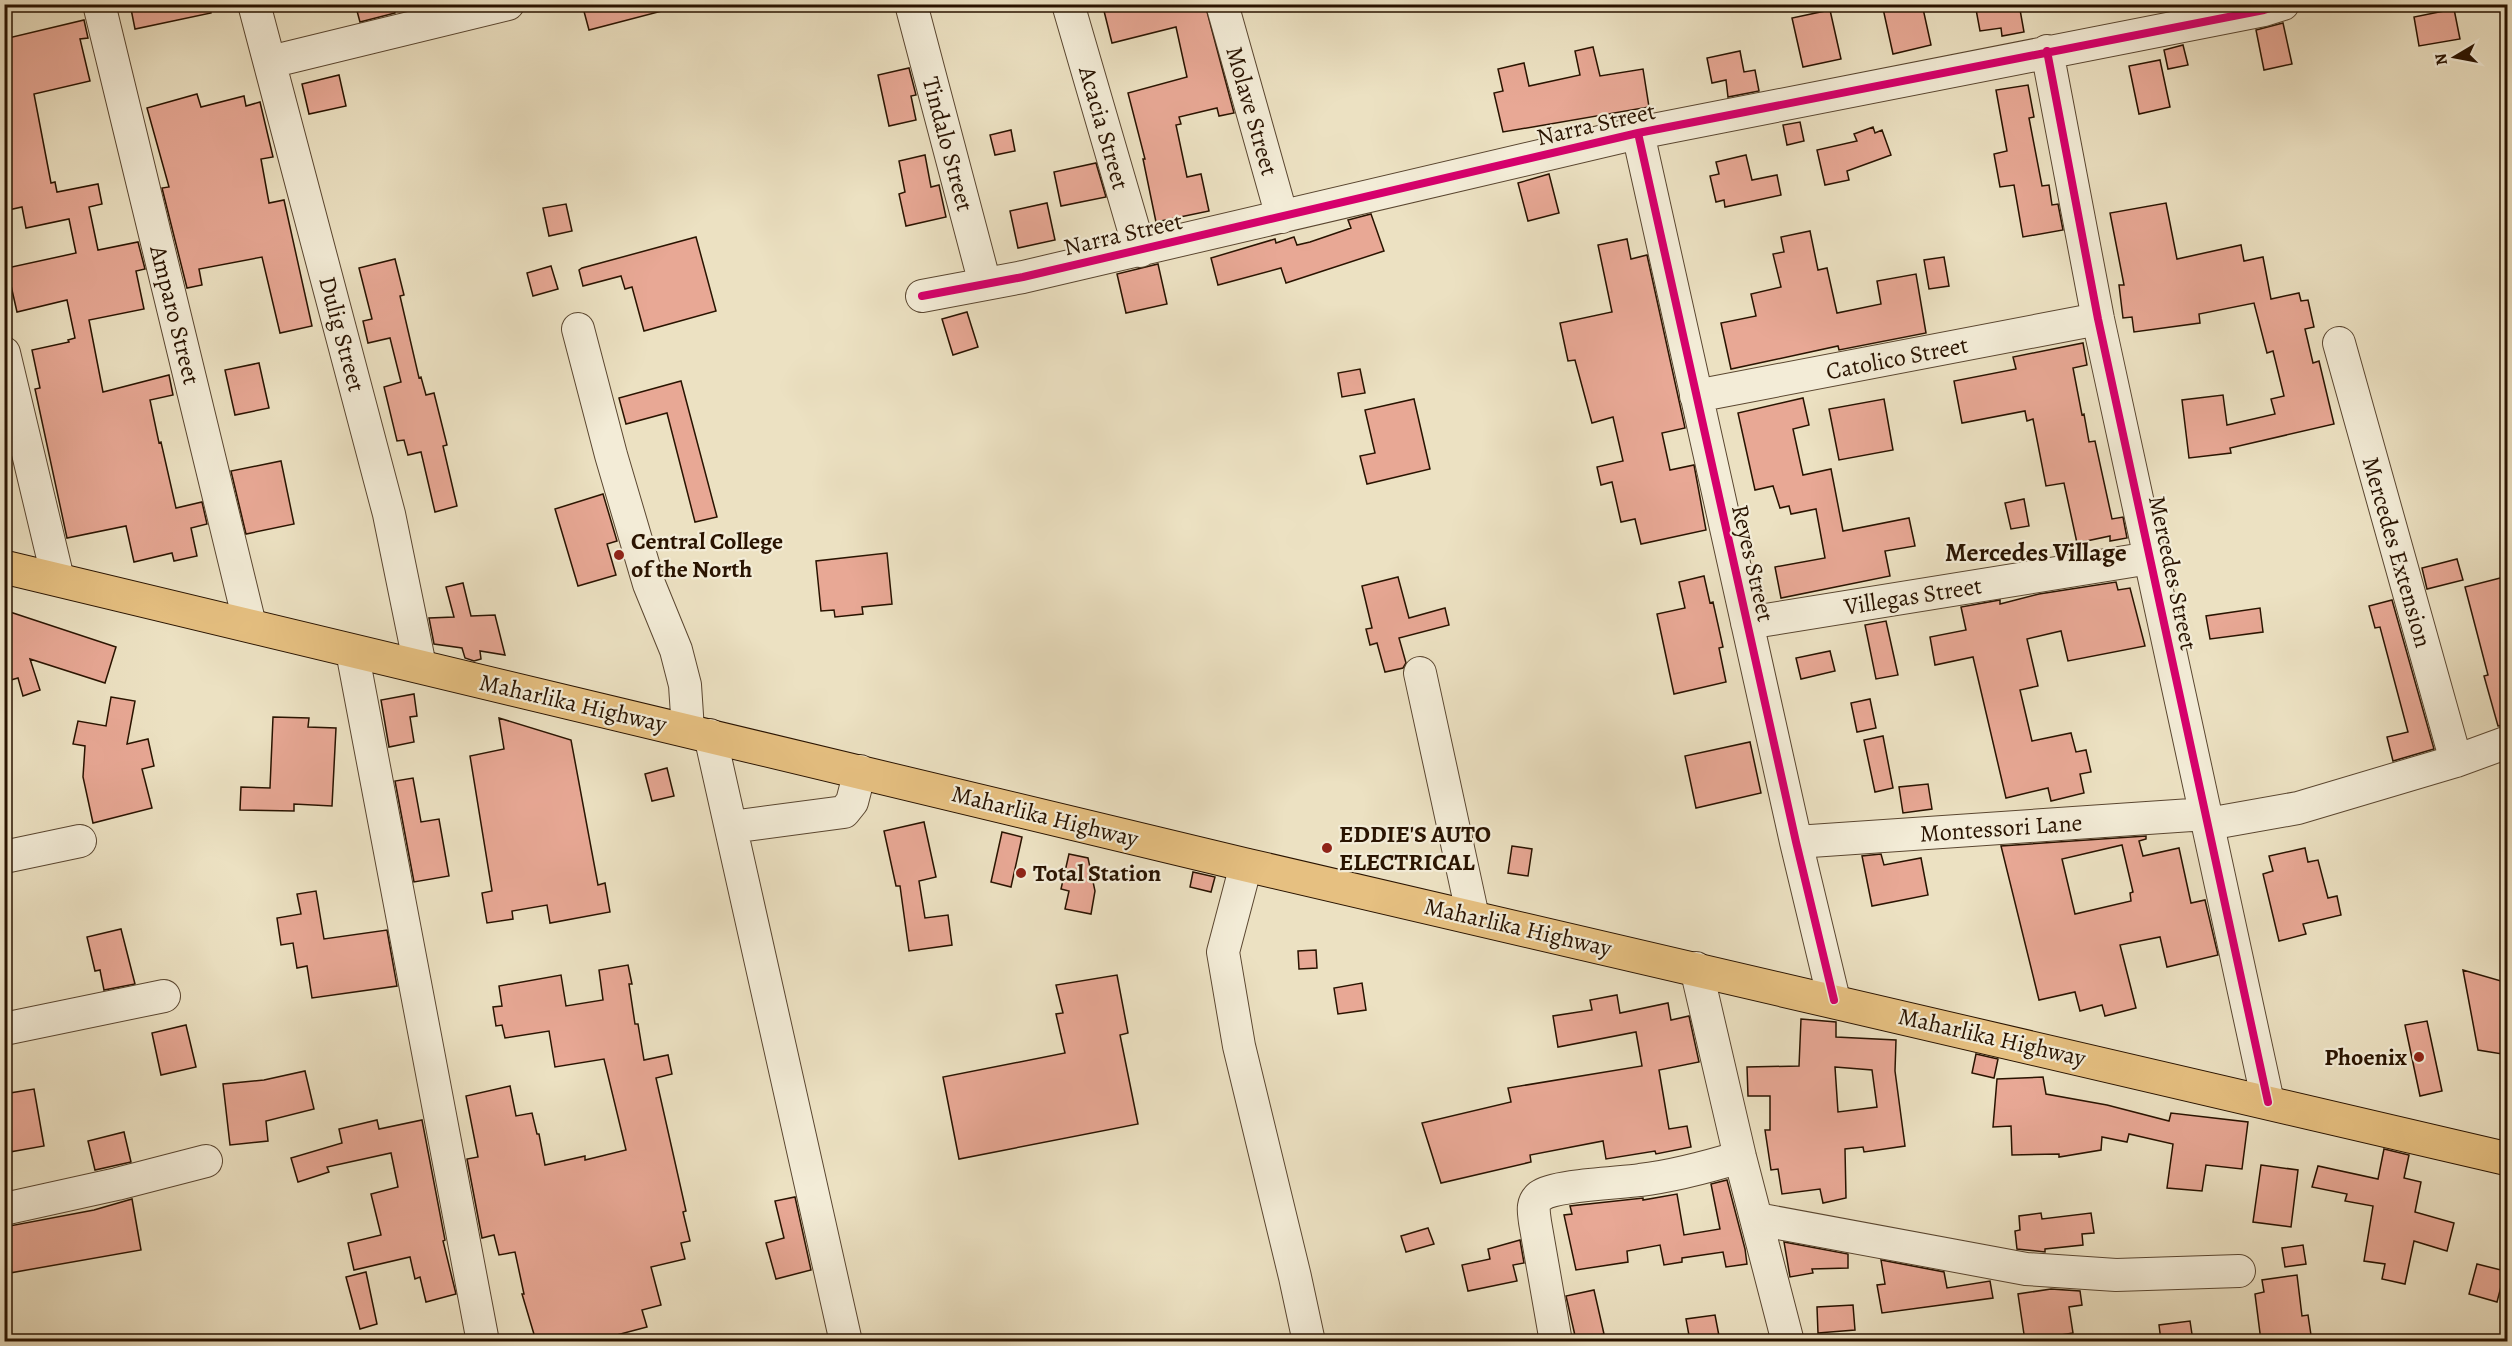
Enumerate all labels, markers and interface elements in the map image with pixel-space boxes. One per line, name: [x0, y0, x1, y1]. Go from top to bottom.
north arrow: [2425, 27, 2485, 87]
street label: Molave Street: [1218, 43, 1286, 180]
text: N: [2429, 51, 2453, 67]
street label: Acacia Street: [1071, 62, 1137, 193]
street label: Tindalo Street: [915, 73, 981, 215]
street label: Narra Street: [1533, 95, 1659, 153]
street label: Narra Street: [1060, 205, 1186, 263]
street label: Amparo Street: [142, 241, 208, 388]
street label: Dulig Street: [311, 273, 373, 395]
street label: Catolico Street: [1823, 329, 1971, 387]
street label: Mercedes Extension: [2354, 453, 2440, 651]
street label: Mercedes Street: [2141, 493, 2205, 653]
street label: Reyes Street: [1724, 501, 1782, 625]
place label: Central College of the North: [631, 525, 783, 585]
district label: Mercedes Village: [1945, 535, 2127, 570]
marker: Central College of the North: [612, 548, 626, 562]
street label: Villegas Street: [1841, 569, 1984, 623]
street label: Maharlika Highway: [476, 666, 670, 740]
street label: Maharlika Highway: [948, 777, 1142, 855]
street label: Montessori Lane: [1919, 806, 2083, 850]
place label: EDDIE'S AUTO ELECTRICAL: [1339, 818, 1491, 878]
marker: EDDIE'S AUTO ELECTRICAL: [1320, 841, 1334, 855]
place label: Total Station: [1033, 857, 1162, 889]
marker: Total Station: [1014, 866, 1028, 880]
street label: Maharlika Highway: [1421, 890, 1615, 964]
street label: Maharlika Highway: [1895, 1000, 2089, 1074]
place label: Phoenix: [2324, 1041, 2407, 1073]
marker: Phoenix: [2412, 1050, 2426, 1064]

